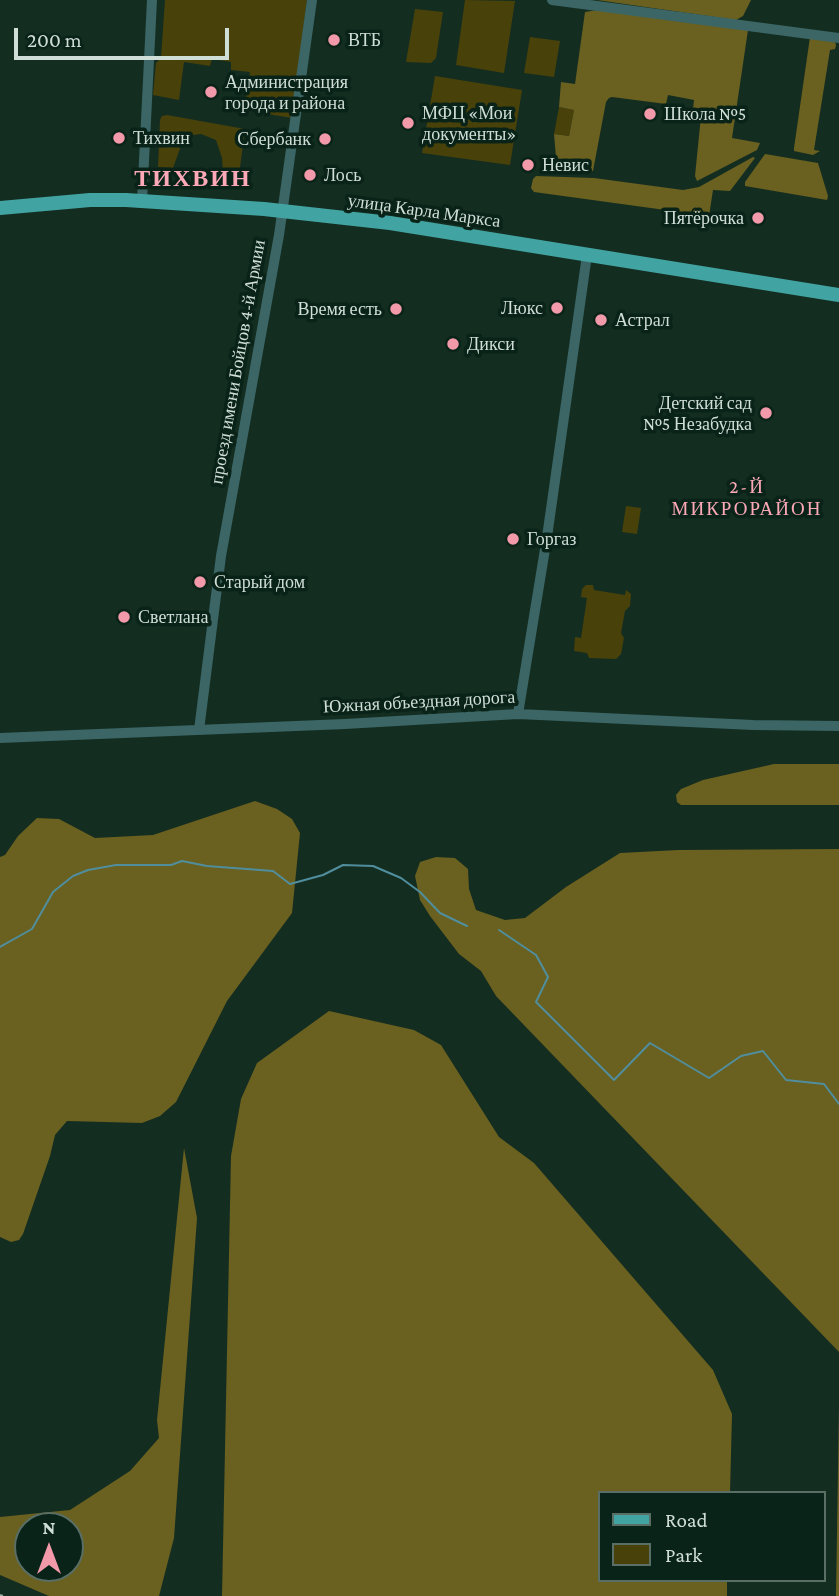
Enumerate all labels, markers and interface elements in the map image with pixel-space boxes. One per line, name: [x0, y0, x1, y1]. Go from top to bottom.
scale bar: [18, 14, 233, 58]
text: 200 m: [27, 28, 82, 52]
place label: ВТБ: [348, 29, 381, 51]
marker: ВТБ: [326, 32, 342, 48]
place label: Администрация города и района: [225, 71, 348, 114]
marker: Администрация города и района: [203, 84, 219, 100]
place label: МФЦ «Мои документы»: [422, 102, 516, 144]
place label: Школа №5: [664, 103, 746, 125]
marker: Школа №5: [642, 106, 658, 122]
marker: МФЦ «Мои документы»: [400, 115, 416, 131]
place label: Тихвин: [133, 127, 190, 149]
place label: Сбербанк: [237, 128, 311, 150]
marker: Тихвин: [111, 130, 127, 146]
marker: Сбербанк: [317, 131, 333, 147]
place label: Невис: [542, 154, 589, 176]
marker: Невис: [520, 157, 536, 173]
place label: Лось: [324, 164, 361, 186]
district label: ТИХВИН: [135, 165, 251, 193]
marker: Лось: [302, 167, 318, 183]
street label: улица Карла Маркса: [346, 190, 502, 232]
place label: Пятёрочка: [664, 207, 744, 229]
marker: Пятёрочка: [750, 210, 766, 226]
street label: проезд имени Бойцов 4-й Армии: [206, 238, 270, 486]
place label: Люкс: [501, 297, 543, 319]
place label: Время есть: [297, 298, 382, 320]
marker: Люкс: [549, 300, 565, 316]
marker: Время есть: [388, 301, 404, 317]
place label: Астрал: [615, 309, 670, 331]
marker: Астрал: [593, 312, 609, 328]
place label: Дикси: [467, 333, 515, 355]
marker: Дикси: [445, 336, 461, 352]
place label: Детский сад №5 Незабудка: [643, 392, 752, 434]
marker: Детский сад №5 Незабудка: [758, 405, 774, 421]
district label: 2-Й МИКРОРАЙОН: [673, 476, 821, 520]
place label: Горгаз: [527, 528, 576, 550]
marker: Горгаз: [505, 531, 521, 547]
place label: Старый дом: [214, 571, 305, 593]
marker: Старый дом: [192, 574, 208, 590]
place label: Светлана: [138, 606, 208, 628]
marker: Светлана: [116, 609, 132, 625]
street label: Южная объездная дорога: [322, 686, 516, 718]
legend: [598, 1491, 825, 1582]
text: Road: [665, 1508, 708, 1532]
north arrow: [14, 1512, 84, 1582]
text: N: [43, 1517, 55, 1538]
text: Park: [665, 1543, 702, 1567]

